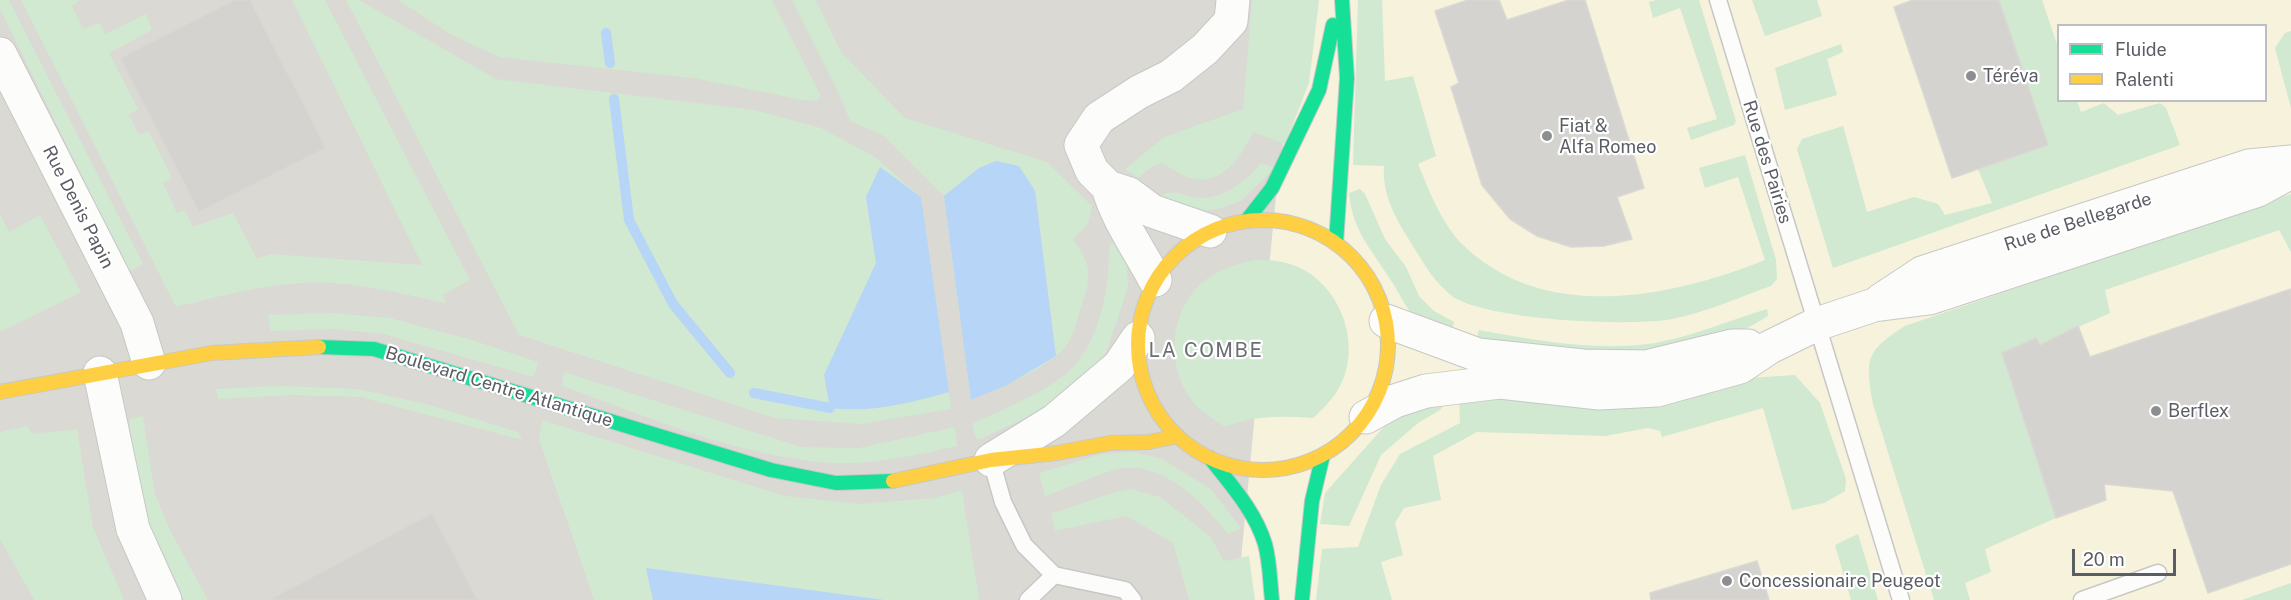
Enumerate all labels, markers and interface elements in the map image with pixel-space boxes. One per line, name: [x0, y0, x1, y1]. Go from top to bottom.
legend: [2057, 24, 2267, 102]
text: Fluide: [2115, 39, 2167, 60]
place label: Téréva: [1983, 65, 2038, 87]
marker: Téréva: [1964, 69, 1978, 83]
text: Ralenti: [2115, 69, 2174, 90]
street label: Rue des Pairies: [1738, 98, 1796, 226]
place label: Fiat & Alfa Romeo: [1559, 115, 1656, 158]
marker: Fiat & Alfa Romeo: [1540, 129, 1554, 143]
street label: Rue Denis Papin: [38, 142, 118, 272]
street label: Rue de Bellegarde: [2002, 188, 2154, 256]
district label: LA COMBE: [1148, 339, 1264, 363]
street label: Boulevard Centre Atlantique: [383, 342, 615, 432]
place label: Berflex: [2168, 400, 2229, 422]
marker: Berflex: [2149, 404, 2163, 418]
scale bar: [2075, 537, 2178, 575]
text: 20 m: [2083, 549, 2125, 570]
place label: Concessionaire Peugeot: [1739, 570, 1941, 592]
marker: Concessionaire Peugeot: [1720, 574, 1734, 588]

